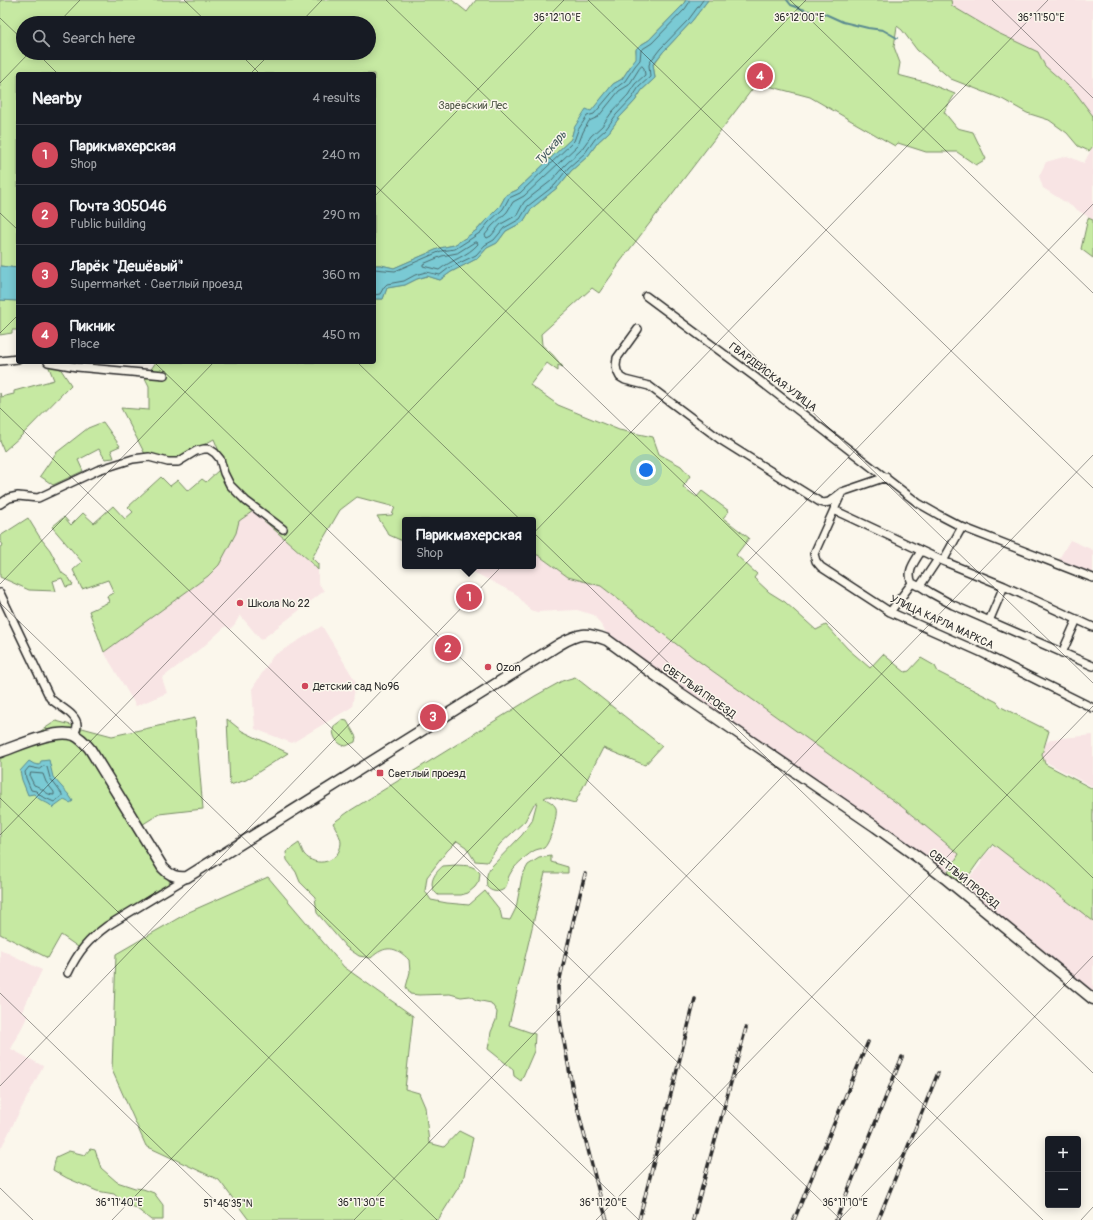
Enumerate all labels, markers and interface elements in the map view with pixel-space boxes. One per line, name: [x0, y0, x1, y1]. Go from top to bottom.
text: 36°12'10"E: [533, 12, 581, 24]
text: 36°12'00"E: [774, 12, 824, 24]
text: 36°11'50"E: [1017, 12, 1065, 24]
search box: [16, 16, 376, 60]
icon: search: [30, 27, 52, 49]
text: Search here: [62, 29, 135, 48]
pin: 4: [747, 61, 773, 91]
text: Nearby: [32, 88, 81, 109]
text: 4 results: [313, 90, 360, 106]
park label: Зарёвский Лес: [438, 99, 508, 112]
water label: Тускарь: [532, 127, 570, 168]
text: Парикмахерская: [70, 137, 176, 156]
text: 1: [42, 147, 48, 163]
text: 240 m: [322, 147, 360, 163]
text: Shop: [70, 156, 97, 172]
text: Почта 305046: [70, 197, 167, 216]
text: 2: [41, 207, 49, 223]
text: 290 m: [323, 207, 360, 223]
text: Public building: [70, 216, 146, 232]
text: Ларёк "Дешёвый": [70, 257, 184, 276]
text: 3: [41, 267, 49, 283]
text: 360 m: [322, 267, 360, 283]
text: Supermarket · Светлый проезд: [70, 276, 242, 292]
text: Пикник: [70, 317, 115, 336]
text: 4: [41, 327, 49, 343]
text: 450 m: [322, 327, 360, 343]
text: Place: [70, 336, 99, 352]
street label: ГВАРДЕЙСКАЯ УЛИЦА: [726, 340, 820, 414]
your location: [636, 460, 656, 480]
popup: [402, 517, 536, 569]
text: Парикмахерская: [416, 526, 522, 545]
text: Shop: [416, 545, 443, 561]
pin: 1: [456, 582, 482, 612]
street label: УЛИЦА КАРЛА МАРКСА: [888, 592, 996, 652]
place label: Школа № 22: [248, 597, 310, 610]
marker: Школа № 22: [235, 598, 245, 608]
pin: 2: [435, 633, 461, 663]
place label: Ozon: [496, 661, 521, 674]
street label: СВЕТЛЫЙ ПРОЕЗД: [660, 661, 738, 721]
marker: Ozon: [483, 662, 493, 672]
place label: Детский сад №96: [312, 680, 399, 693]
marker: Детский сад №96: [300, 681, 310, 691]
pin: 3: [420, 702, 446, 732]
place label: Светлый проезд: [388, 767, 466, 780]
marker: Светлый проезд: [375, 768, 385, 778]
street label: СВЕТЛЫЙ ПРОЕЗД: [926, 847, 1002, 911]
map controls: [1045, 1136, 1081, 1208]
button: +: [1045, 1136, 1081, 1172]
button: −: [1045, 1172, 1081, 1208]
text: 36°11'40"E: [95, 1197, 143, 1209]
text: 36°11'30"E: [337, 1197, 385, 1209]
text: 36°11'20"E: [579, 1197, 627, 1209]
text: 36°11'10"E: [822, 1197, 868, 1209]
text: 51°46'35"N: [203, 1198, 253, 1210]

